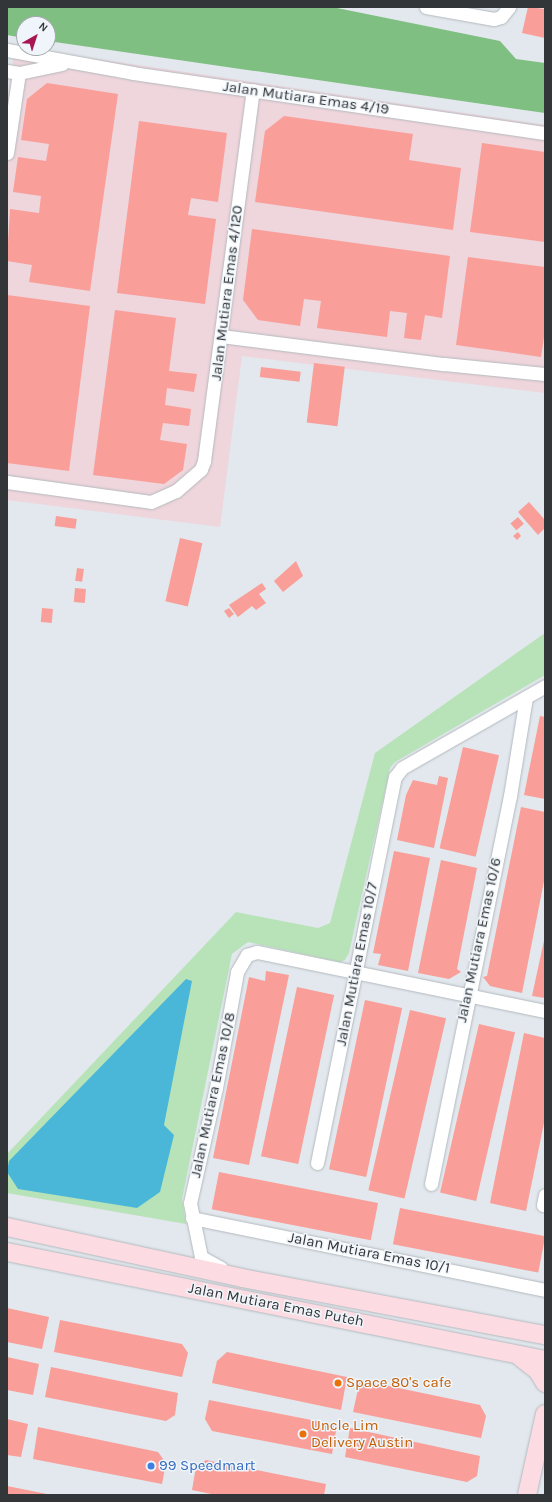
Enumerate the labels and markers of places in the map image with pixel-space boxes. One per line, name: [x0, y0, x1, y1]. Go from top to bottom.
place label: Space 80's cafe: [346, 1374, 452, 1392]
marker: Space 80's cafe: [333, 1378, 343, 1388]
place label: Uncle Lim Delivery Austin: [311, 1416, 413, 1451]
marker: Uncle Lim Delivery Austin: [298, 1429, 308, 1439]
place label: 99 Speedmart: [159, 1457, 255, 1475]
marker: 99 Speedmart: [146, 1461, 156, 1471]

